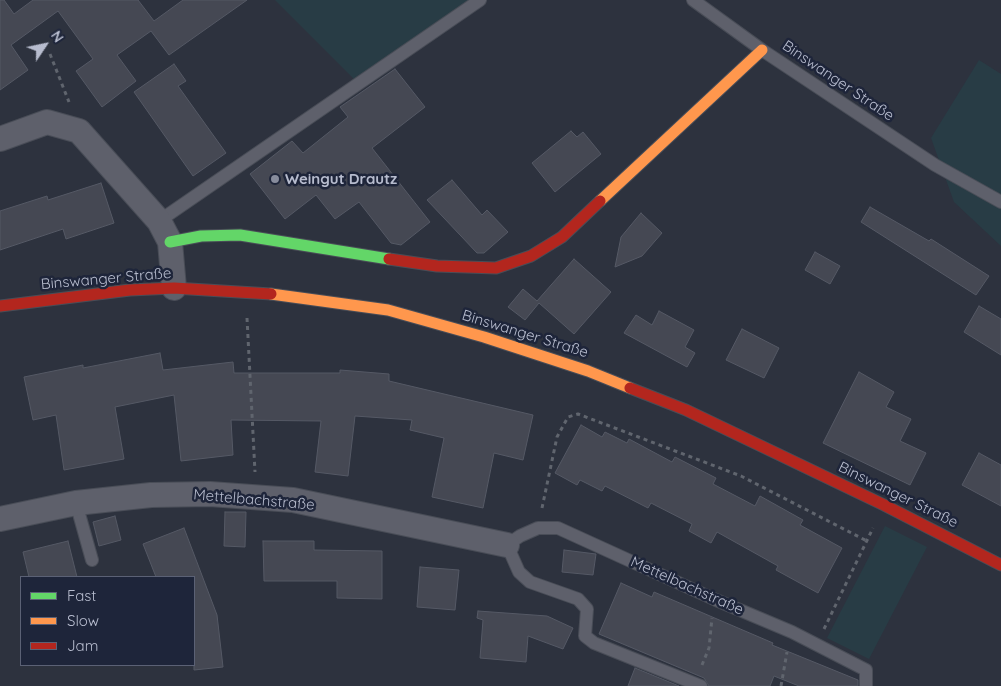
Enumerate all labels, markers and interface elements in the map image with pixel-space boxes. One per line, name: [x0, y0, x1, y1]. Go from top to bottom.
north arrow: [20, 20, 70, 70]
text: N: [47, 27, 68, 46]
street label: Binswanger Straße: [779, 37, 897, 125]
place label: Weingut Drautz: [285, 170, 397, 188]
marker: Weingut Drautz: [269, 173, 281, 185]
street label: Binswanger Straße: [40, 264, 172, 294]
street label: Binswanger Straße: [460, 306, 590, 362]
street label: Binswanger Straße: [835, 458, 961, 532]
street label: Mettelbachstraße: [193, 486, 315, 514]
street label: Mettelbachstraße: [628, 553, 746, 619]
legend: [20, 576, 195, 666]
text: Fast: [67, 586, 96, 605]
text: Slow: [67, 611, 99, 630]
text: Jam: [67, 636, 98, 655]

